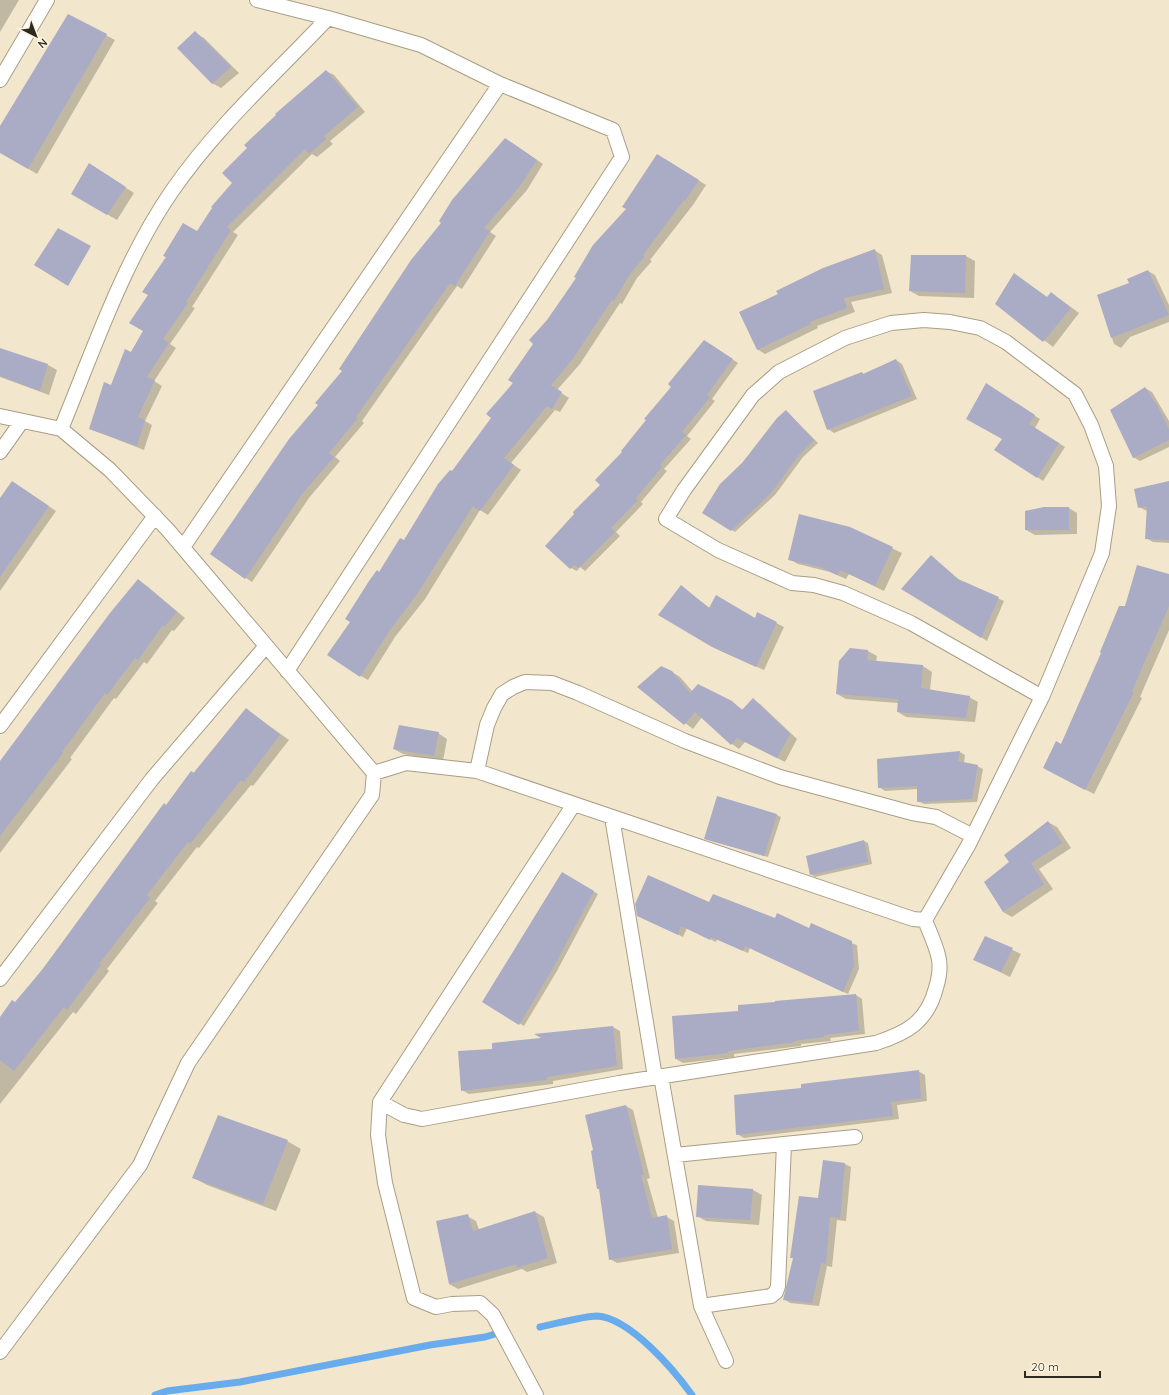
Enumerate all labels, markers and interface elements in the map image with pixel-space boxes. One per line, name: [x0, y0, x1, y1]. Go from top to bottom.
north arrow: [16, 16, 56, 56]
text: N: [35, 36, 50, 51]
scale bar: [1025, 1353, 1100, 1379]
text: 20 m: [1031, 1359, 1059, 1374]

